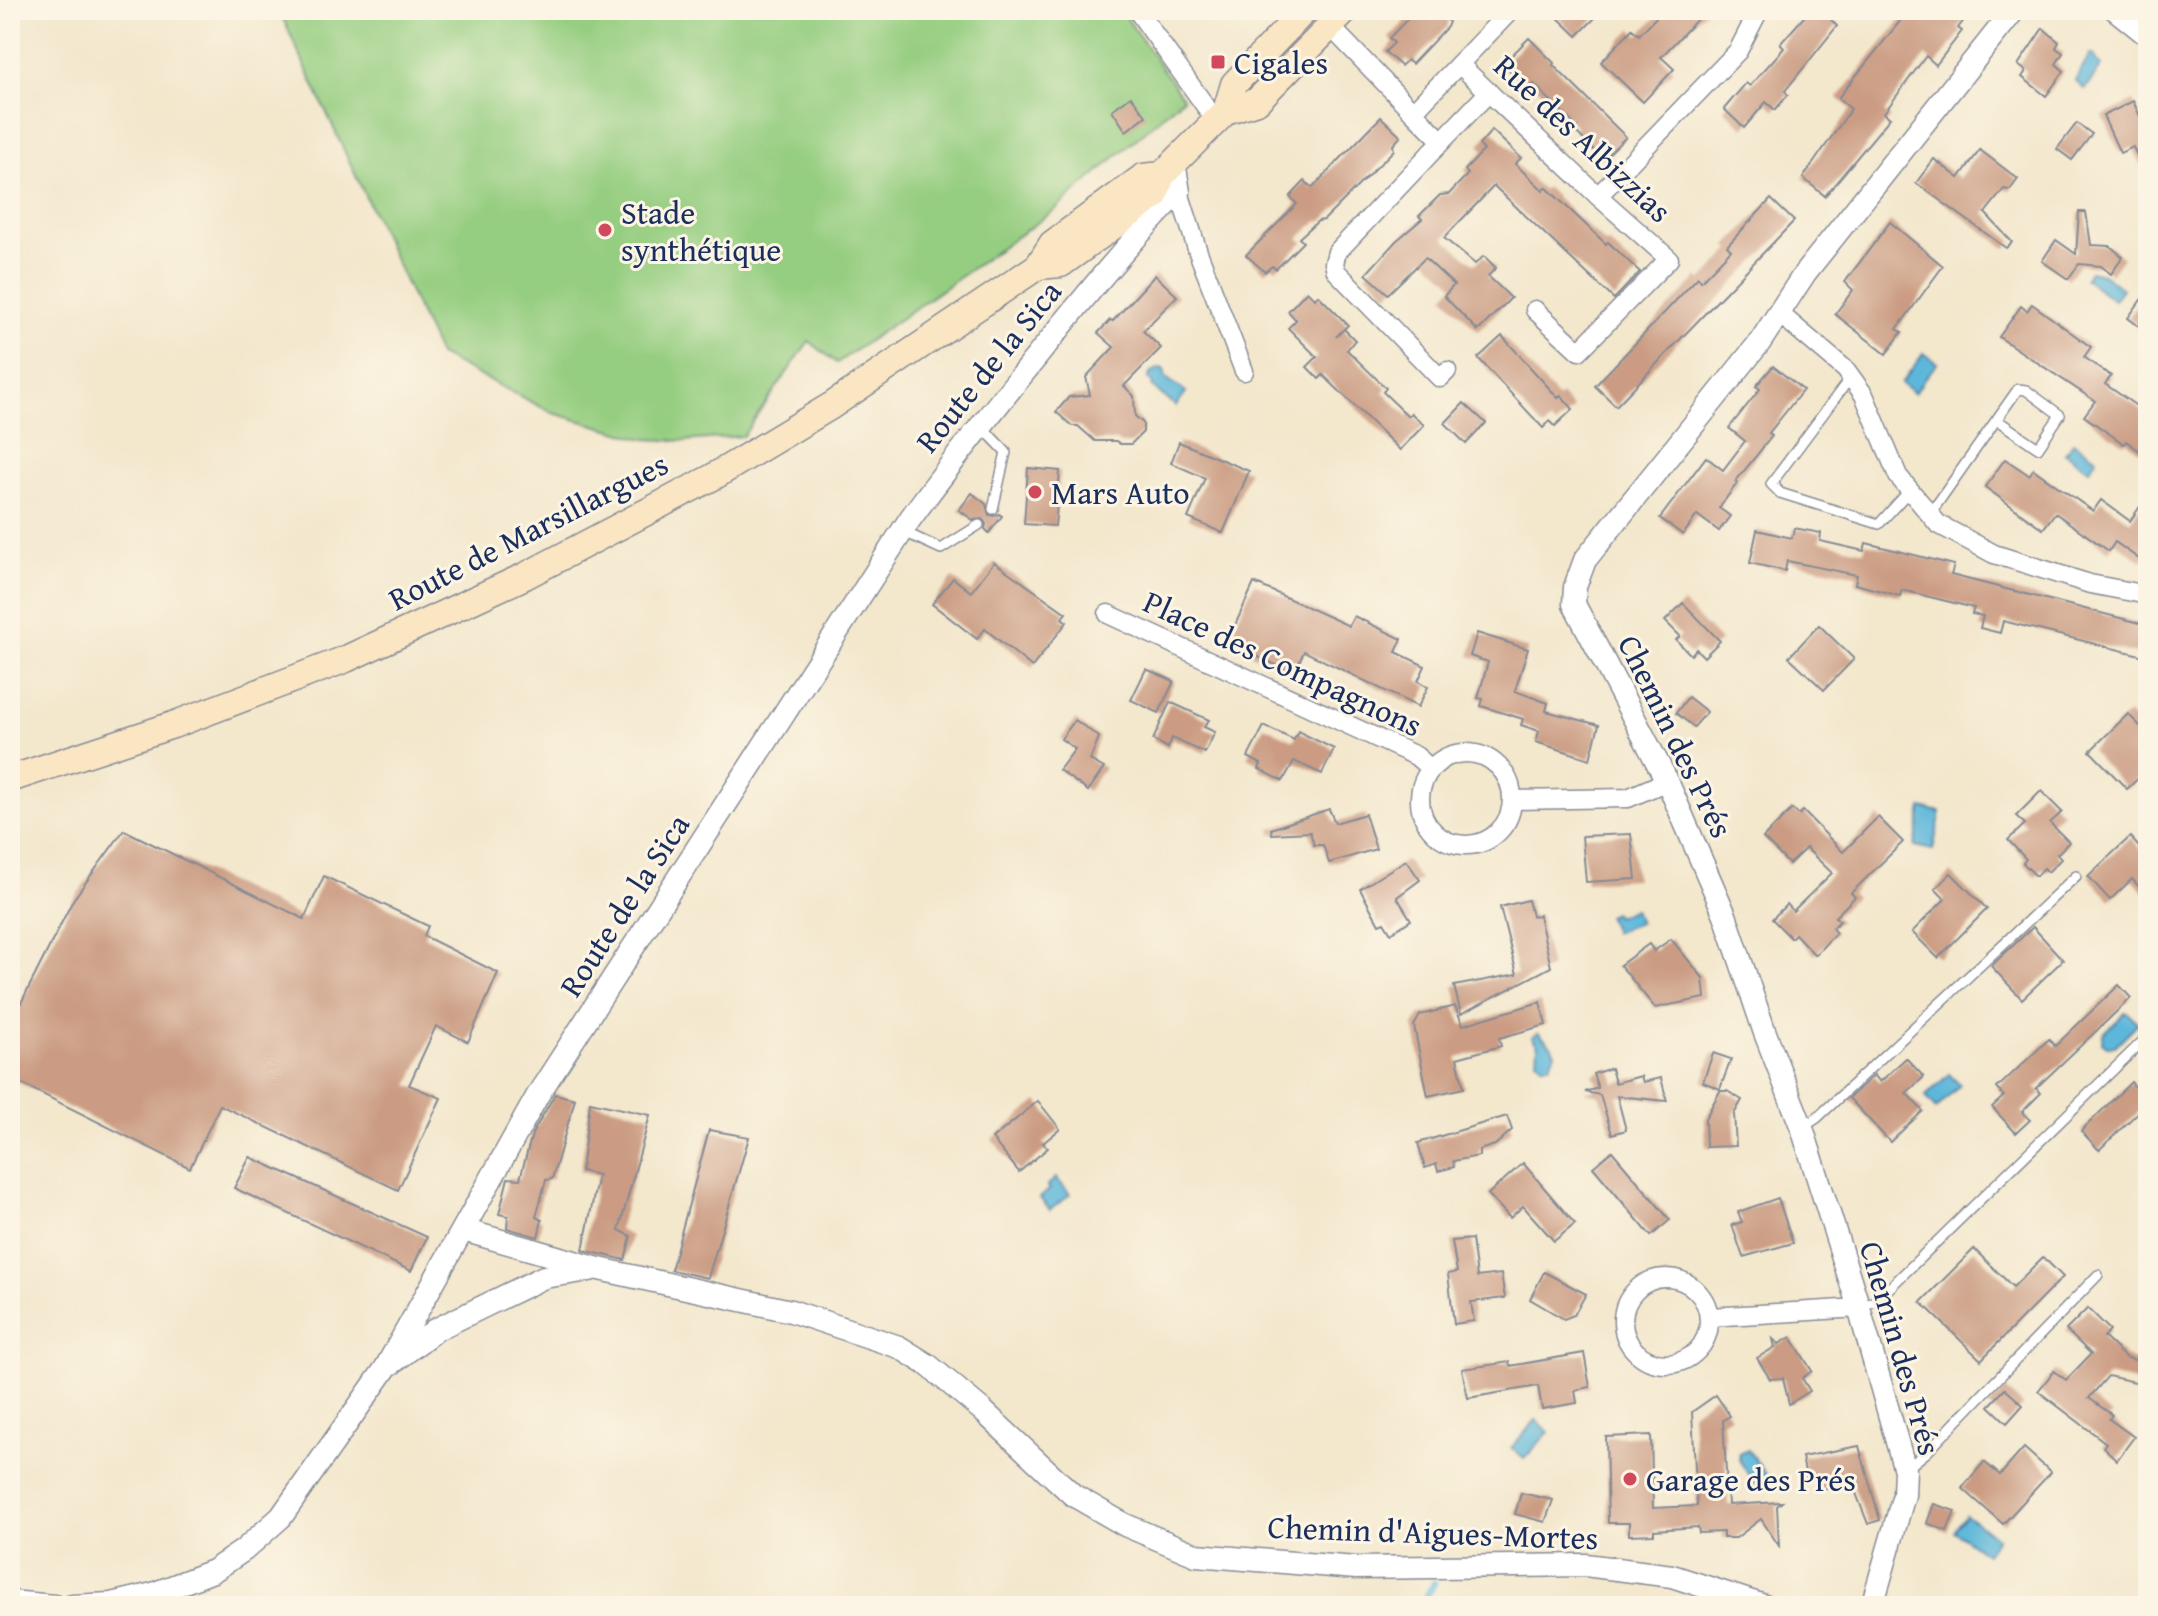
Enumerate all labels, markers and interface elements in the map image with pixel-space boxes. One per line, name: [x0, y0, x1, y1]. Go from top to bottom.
place label: Cigales: [1234, 39, 1328, 86]
street label: Rue des Albizzias: [1483, 43, 1683, 233]
marker: Cigales: [1209, 53, 1227, 71]
place label: Stade synthétique: [621, 189, 781, 273]
marker: Stade synthétique: [596, 221, 614, 239]
street label: Route de la Sica: [904, 270, 1072, 462]
street label: Route de Marsillargues: [380, 440, 676, 622]
place label: Mars Auto: [1051, 469, 1190, 516]
marker: Mars Auto: [1026, 483, 1044, 501]
street label: Place des Compagnons: [1136, 578, 1430, 748]
street label: Chemin des Prés: [1607, 627, 1745, 845]
street label: Route de la Sica: [547, 804, 701, 1006]
street label: Chemin des Prés: [1848, 1236, 1954, 1460]
place label: Garage des Prés: [1646, 1456, 1856, 1503]
marker: Garage des Prés: [1621, 1470, 1639, 1488]
street label: Chemin d'Aigues-Mortes: [1267, 1503, 1599, 1561]

